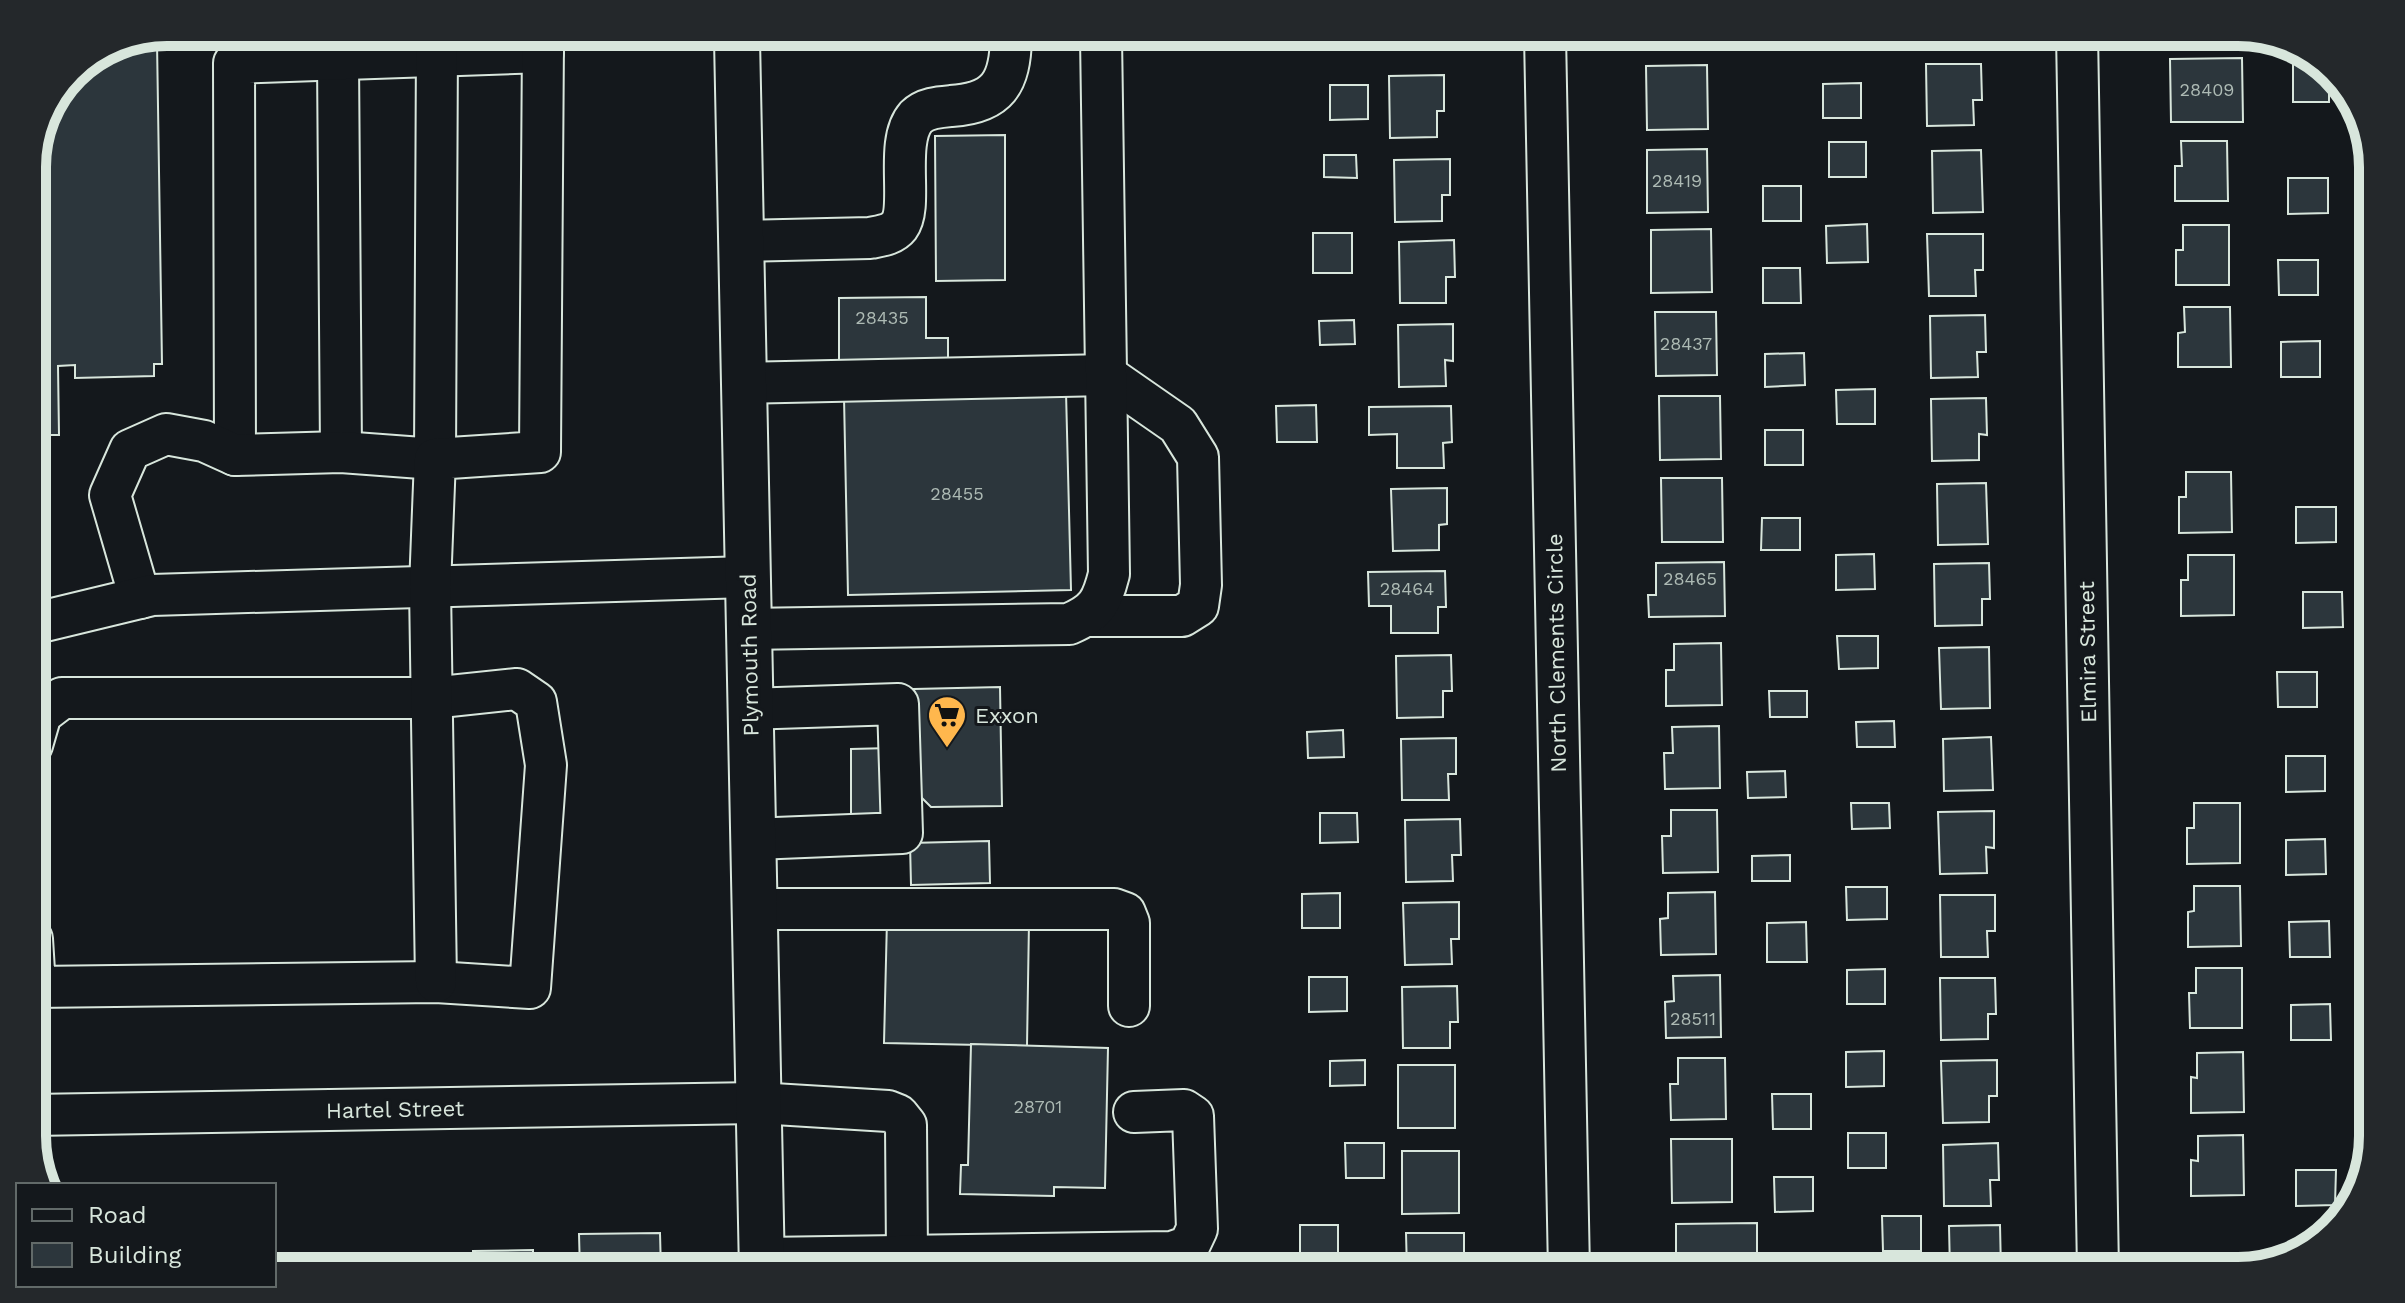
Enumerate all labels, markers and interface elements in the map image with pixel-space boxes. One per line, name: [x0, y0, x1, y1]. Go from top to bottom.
house number: 28409: [2180, 79, 2234, 100]
house number: 28419: [1652, 170, 1702, 191]
house number: 28435: [855, 307, 909, 328]
house number: 28437: [1660, 333, 1712, 354]
house number: 28455: [930, 483, 984, 504]
street label: North Clements Circle: [1542, 533, 1571, 773]
house number: 28465: [1663, 568, 1717, 589]
street label: Plymouth Road: [736, 573, 763, 737]
house number: 28464: [1380, 578, 1434, 599]
street label: Elmira Street: [2074, 581, 2101, 723]
supermarket icon: Exxon: [926, 694, 968, 749]
place label: Exxon: [975, 703, 1039, 728]
house number: 28511: [1670, 1008, 1716, 1029]
street label: Hartel Street: [326, 1096, 464, 1123]
house number: 28701: [1014, 1096, 1062, 1117]
legend: [16, 1183, 276, 1287]
text: Road: [88, 1201, 147, 1229]
text: Building: [88, 1241, 181, 1269]

